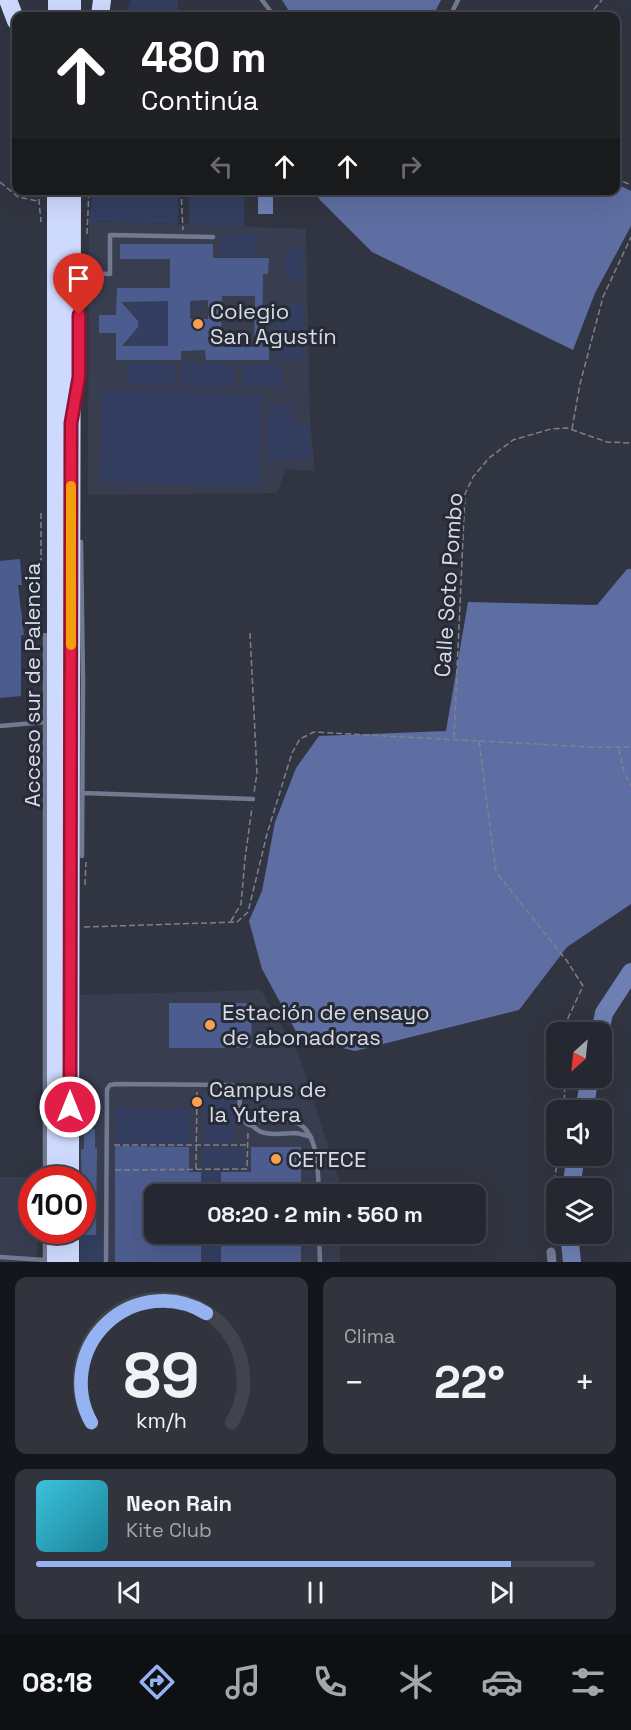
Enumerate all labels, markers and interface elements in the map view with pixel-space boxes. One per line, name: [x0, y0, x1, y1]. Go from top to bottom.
text: 480 m: [141, 31, 267, 84]
icon: ahead: [42, 36, 120, 114]
text: Continúa: [141, 83, 259, 118]
icon: left: [205, 150, 238, 183]
icon: ahead: [268, 150, 301, 183]
icon: ahead: [331, 150, 364, 183]
icon: right: [394, 150, 427, 183]
pin: [53, 253, 104, 315]
icon: arrive: [62, 262, 95, 295]
place label: Colegio San Agustín: [210, 297, 337, 350]
marker: Colegio San Agustín: [191, 317, 205, 331]
street label: Calle Soto Pombo: [428, 492, 468, 678]
street label: Acceso sur de Palencia: [18, 562, 46, 807]
place label: Estación de ensayo de abonadoras: [222, 998, 430, 1051]
marker: Estación de ensayo de abonadoras: [203, 1018, 217, 1032]
north arrow: [546, 1022, 612, 1088]
map controls: [546, 1022, 612, 1244]
position arrow: [38, 1075, 102, 1139]
place label: Campus de la Yutera: [209, 1075, 327, 1128]
marker: Campus de la Yutera: [190, 1095, 204, 1109]
button: sound: [546, 1100, 612, 1166]
place label: CETECE: [288, 1145, 366, 1173]
marker: CETECE: [269, 1152, 283, 1166]
speed limit sign: 100: [18, 1166, 96, 1244]
button: layers: [546, 1178, 612, 1244]
text: 08:20 · 2 min · 560 m: [207, 1200, 423, 1228]
text: Clima: [344, 1323, 395, 1349]
text: 89: [123, 1336, 199, 1415]
text: 22°: [434, 1354, 505, 1411]
text: −: [344, 1362, 364, 1404]
text: +: [575, 1362, 595, 1404]
text: km/h: [136, 1407, 187, 1434]
text: Neon Rain: [126, 1489, 232, 1517]
text: Kite Club: [126, 1517, 212, 1543]
icon: previous: [113, 1576, 146, 1609]
icon: pause: [299, 1576, 332, 1609]
icon: next: [485, 1576, 518, 1609]
icon: directions: [136, 1661, 178, 1703]
icon: music: [222, 1661, 264, 1703]
icon: phone: [309, 1661, 351, 1703]
icon: climate: [395, 1661, 437, 1703]
icon: car: [481, 1661, 523, 1703]
icon: filters: [567, 1661, 609, 1703]
text: 08:18: [22, 1665, 92, 1700]

